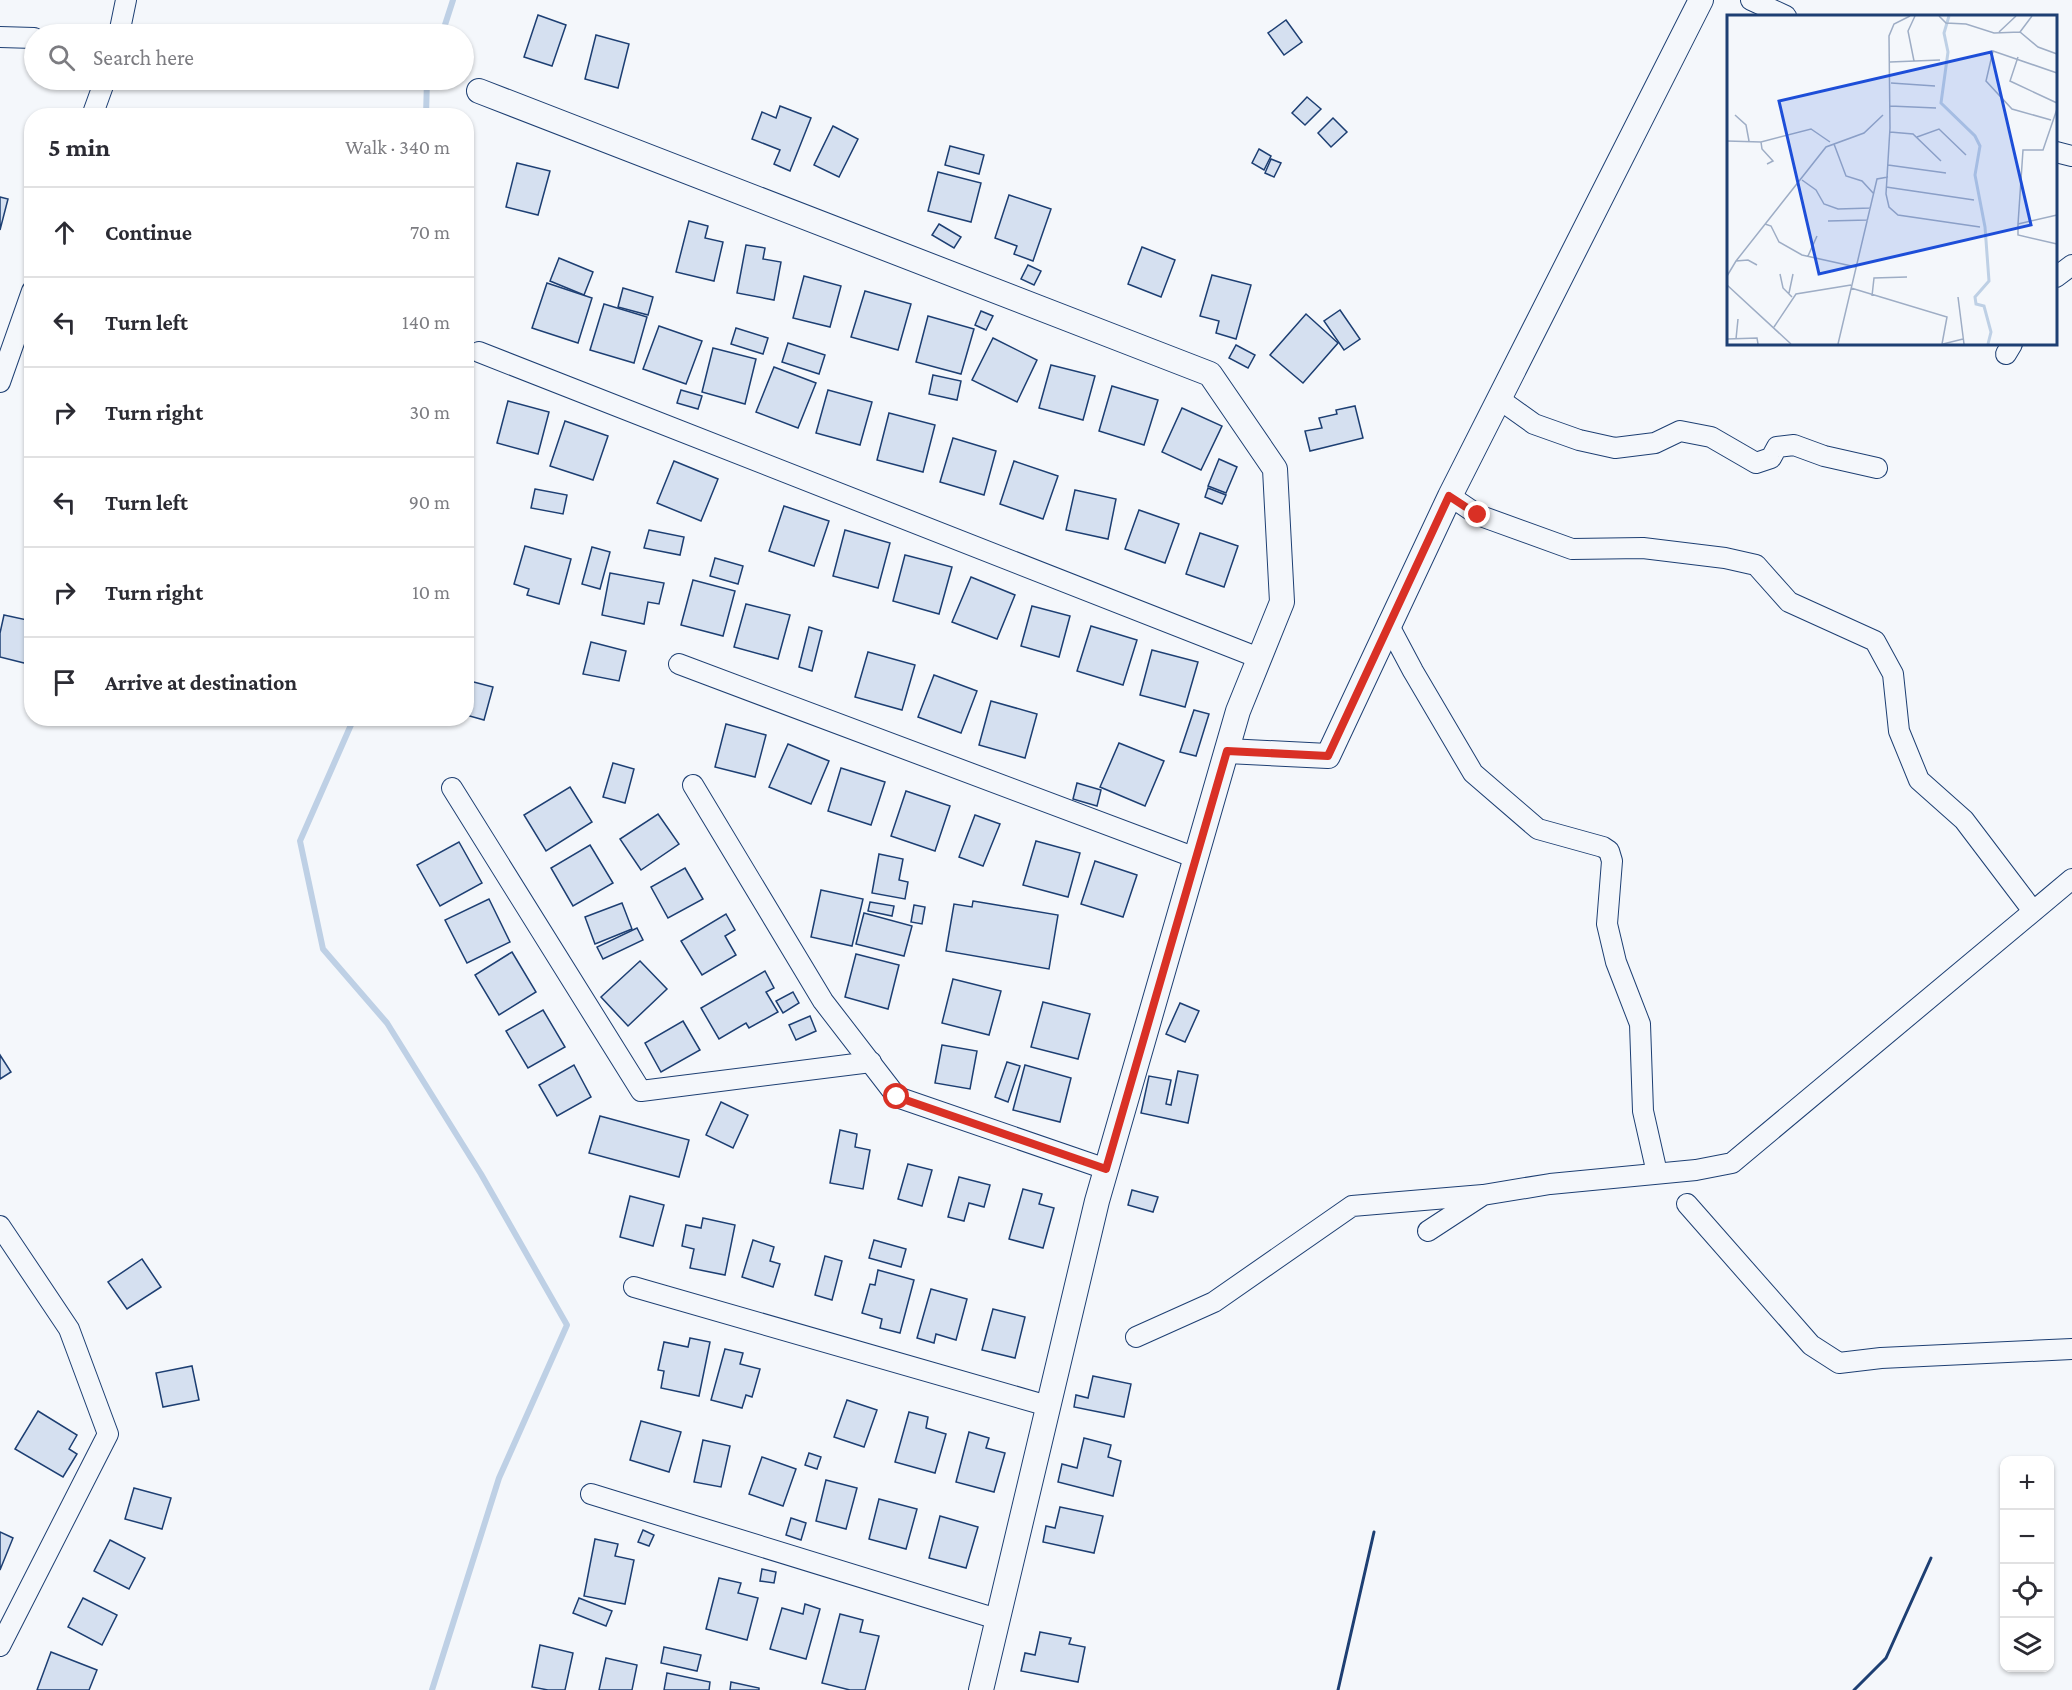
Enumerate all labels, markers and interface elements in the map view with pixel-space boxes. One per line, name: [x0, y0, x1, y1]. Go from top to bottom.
inset map: [1727, 15, 2057, 345]
search box: [24, 24, 474, 90]
icon: search: [45, 41, 78, 74]
text: Search here: [93, 45, 194, 70]
text: 5 min: [48, 133, 110, 162]
text: Walk · 340 m: [345, 136, 450, 158]
icon: ahead: [48, 216, 81, 249]
text: Continue: [105, 220, 192, 245]
text: 70 m: [410, 221, 450, 243]
icon: left: [48, 306, 81, 339]
text: Turn left: [105, 310, 188, 335]
text: 140 m: [402, 311, 450, 333]
icon: right: [48, 396, 81, 429]
text: Turn right: [105, 400, 203, 425]
text: 30 m: [409, 401, 450, 423]
icon: left: [48, 486, 81, 519]
text: Turn left: [105, 490, 188, 515]
text: 90 m: [409, 491, 450, 513]
route end: [1464, 501, 1490, 527]
icon: right: [48, 576, 81, 609]
text: Turn right: [105, 580, 203, 605]
text: 10 m: [412, 581, 450, 603]
icon: arrive: [48, 666, 81, 699]
text: Arrive at destination: [105, 670, 297, 695]
route start: [883, 1083, 909, 1109]
map controls: [2000, 1456, 2054, 1672]
button: +: [2000, 1456, 2054, 1510]
button: −: [2000, 1510, 2054, 1564]
button: locate: [2000, 1564, 2054, 1618]
button: layers: [2000, 1618, 2054, 1672]

